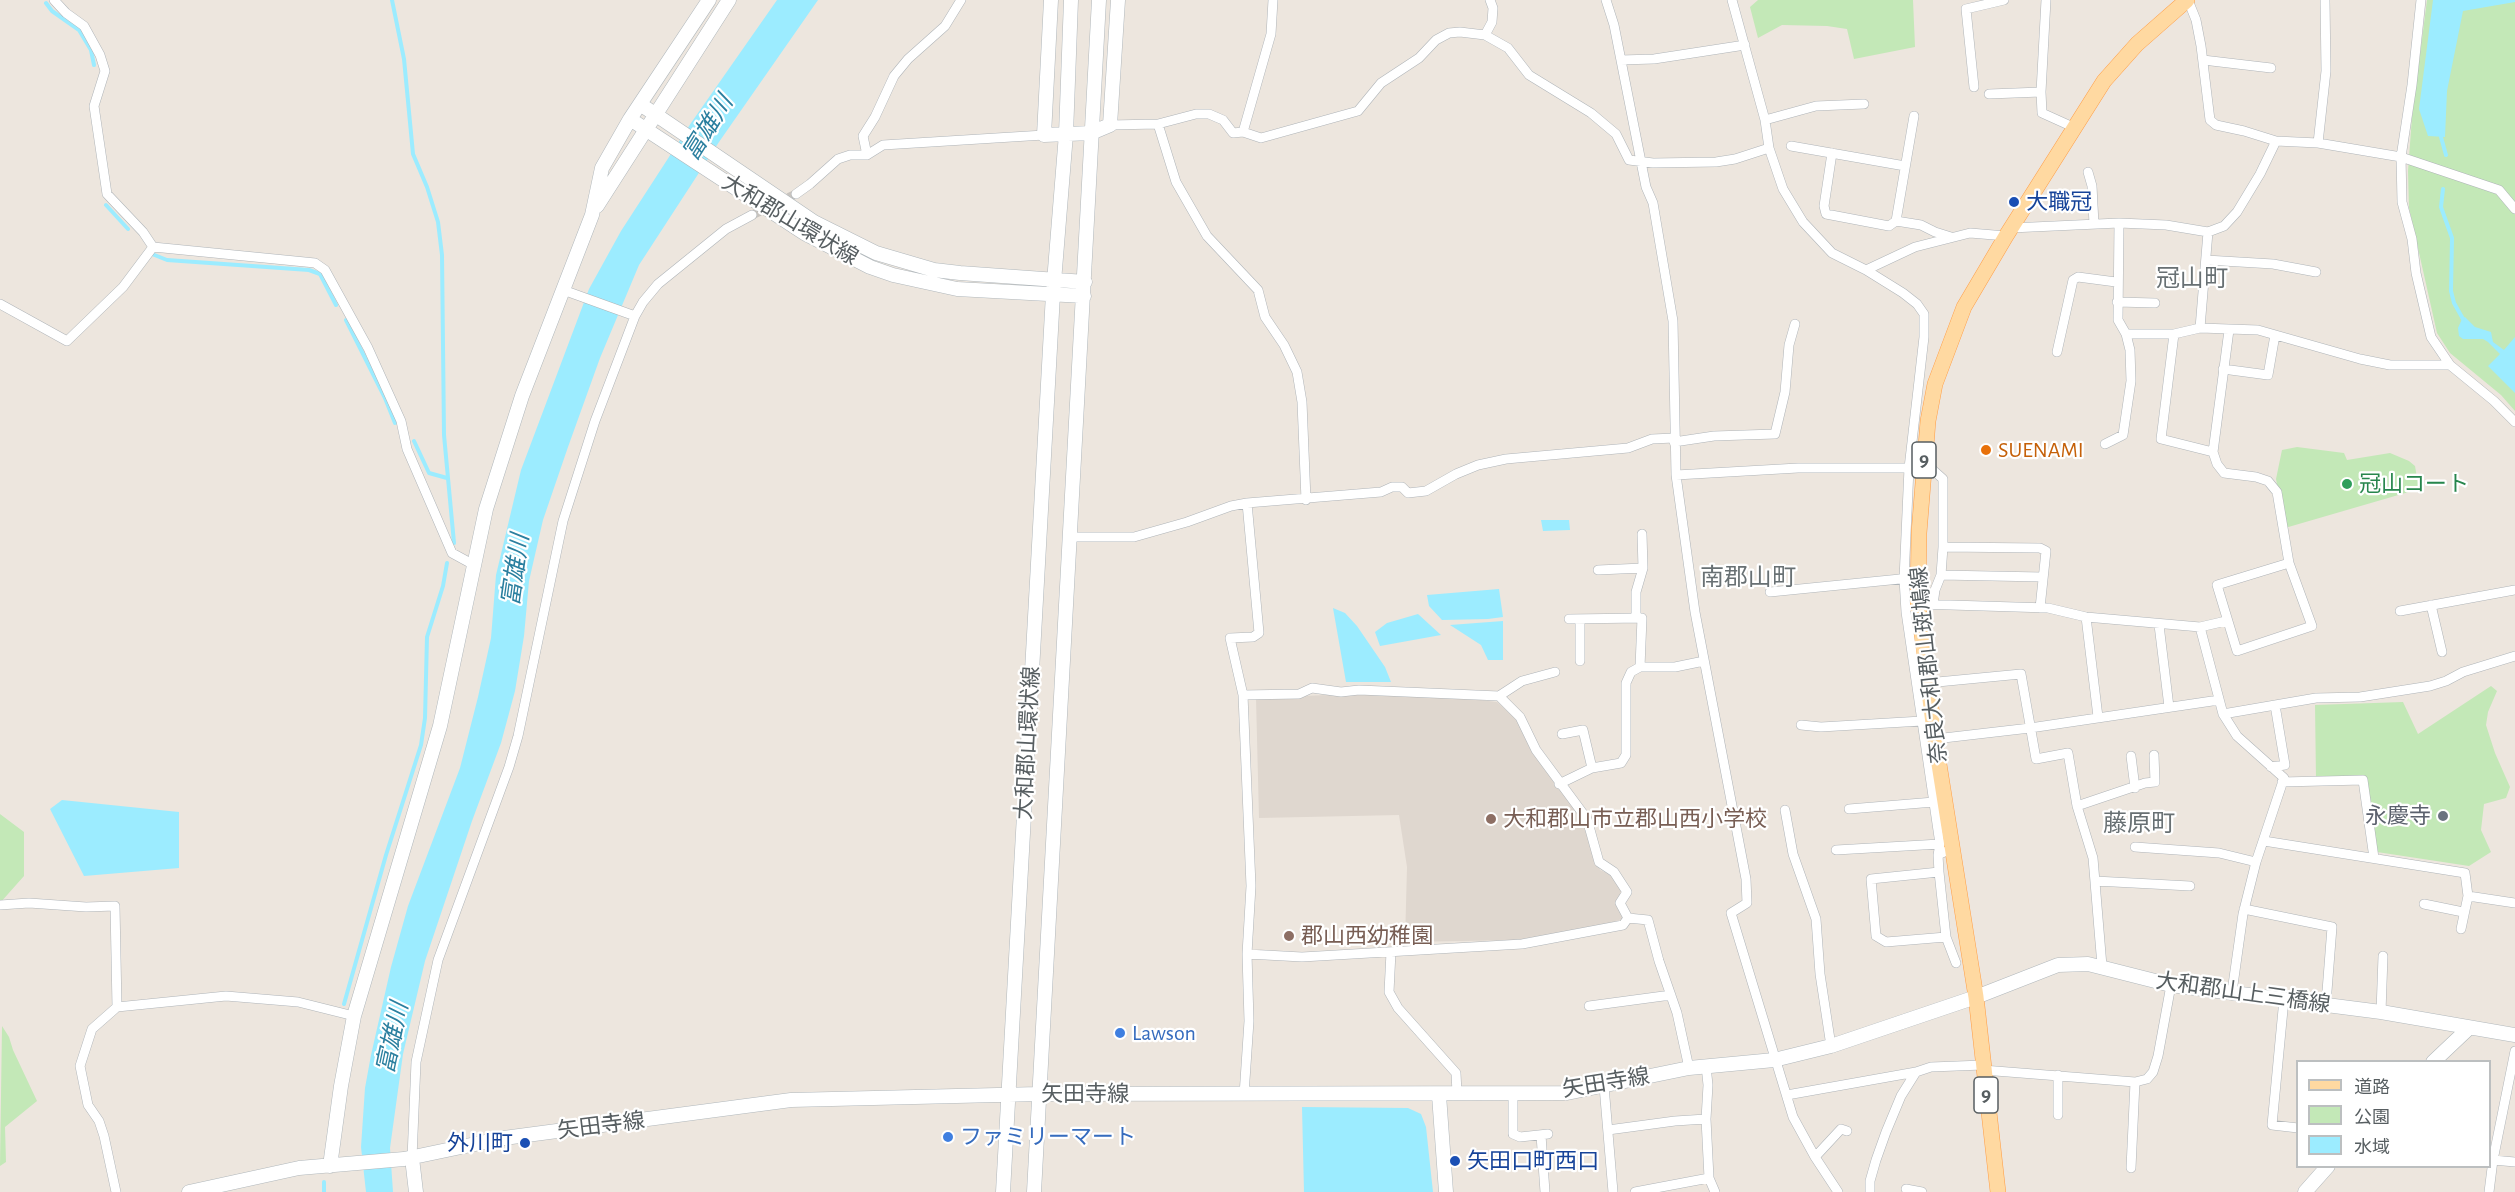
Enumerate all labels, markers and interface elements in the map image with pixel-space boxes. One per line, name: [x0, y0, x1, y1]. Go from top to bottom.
water label: 富雄川: [677, 90, 739, 166]
street label: 大和郡山環状線: [717, 169, 863, 271]
place label: 大職冠: [2026, 189, 2092, 215]
marker: 大職冠: [2007, 195, 2021, 209]
district label: 冠山町: [2156, 265, 2228, 293]
place label: SUENAMI: [1998, 437, 2084, 463]
road number: 9: [1912, 442, 1936, 478]
marker: SUENAMI: [1979, 443, 1993, 457]
place label: 冠山コート: [2359, 471, 2469, 497]
marker: 冠山コート: [2340, 477, 2354, 491]
water label: 富雄川: [497, 532, 535, 608]
district label: 南郡山町: [1700, 564, 1796, 592]
street label: 奈良大和郡山斑鳩線: [1906, 565, 1952, 765]
street label: 大和郡山環状線: [1011, 665, 1045, 821]
place label: 永慶寺: [2365, 803, 2431, 829]
place label: 大和郡山市立郡山西小学校: [1503, 806, 1767, 832]
marker: 永慶寺: [2436, 809, 2450, 823]
district label: 藤原町: [2103, 810, 2175, 838]
marker: 大和郡山市立郡山西小学校: [1484, 812, 1498, 826]
place label: 郡山西幼稚園: [1301, 923, 1433, 949]
marker: 郡山西幼稚園: [1282, 929, 1296, 943]
street label: 大和郡山上三橋線: [2154, 968, 2332, 1018]
water label: 富雄川: [371, 1000, 415, 1076]
place label: Lawson: [1132, 1020, 1196, 1046]
marker: Lawson: [1113, 1026, 1127, 1040]
legend: [2296, 1060, 2491, 1168]
street label: 矢田寺線: [1560, 1063, 1652, 1103]
road number: 9: [1974, 1077, 1998, 1113]
text: 道路: [2354, 1079, 2390, 1097]
street label: 矢田寺線: [1041, 1081, 1129, 1107]
street label: 矢田寺線: [556, 1108, 646, 1144]
text: 公園: [2354, 1109, 2390, 1127]
place label: ファミリーマート: [960, 1124, 1136, 1150]
place label: 外川町: [447, 1130, 513, 1156]
marker: ファミリーマート: [941, 1130, 955, 1144]
marker: 外川町: [518, 1136, 532, 1150]
text: 水域: [2354, 1139, 2390, 1157]
place label: 矢田口町西口: [1467, 1148, 1599, 1174]
marker: 矢田口町西口: [1448, 1154, 1462, 1168]

